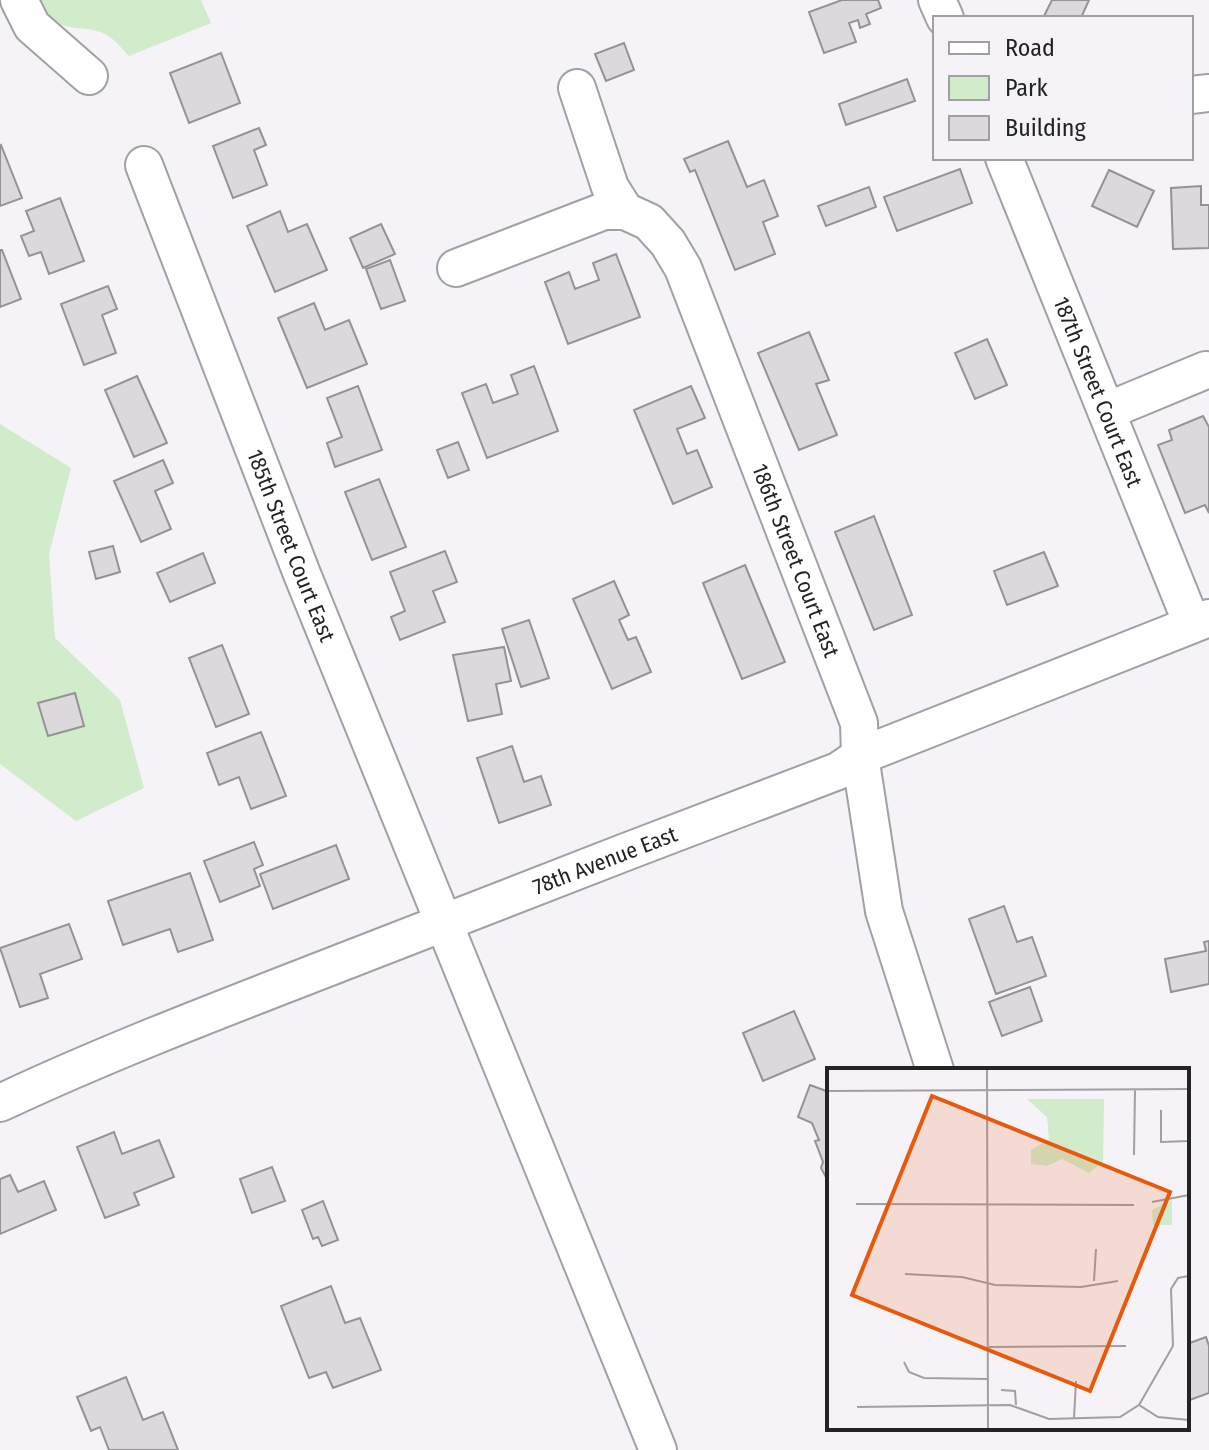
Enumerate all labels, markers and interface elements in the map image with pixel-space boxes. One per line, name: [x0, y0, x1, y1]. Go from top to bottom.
legend: [933, 16, 1193, 160]
text: Road: [1005, 34, 1055, 62]
text: Park: [1005, 74, 1048, 102]
text: Building: [1005, 114, 1087, 142]
street label: 187th Street Court East: [1047, 293, 1149, 492]
street label: 185th Street Court East: [241, 446, 341, 646]
street label: 186th Street Court East: [746, 460, 845, 662]
street label: 78th Avenue East: [529, 820, 682, 901]
inset map: [827, 1068, 1189, 1430]

